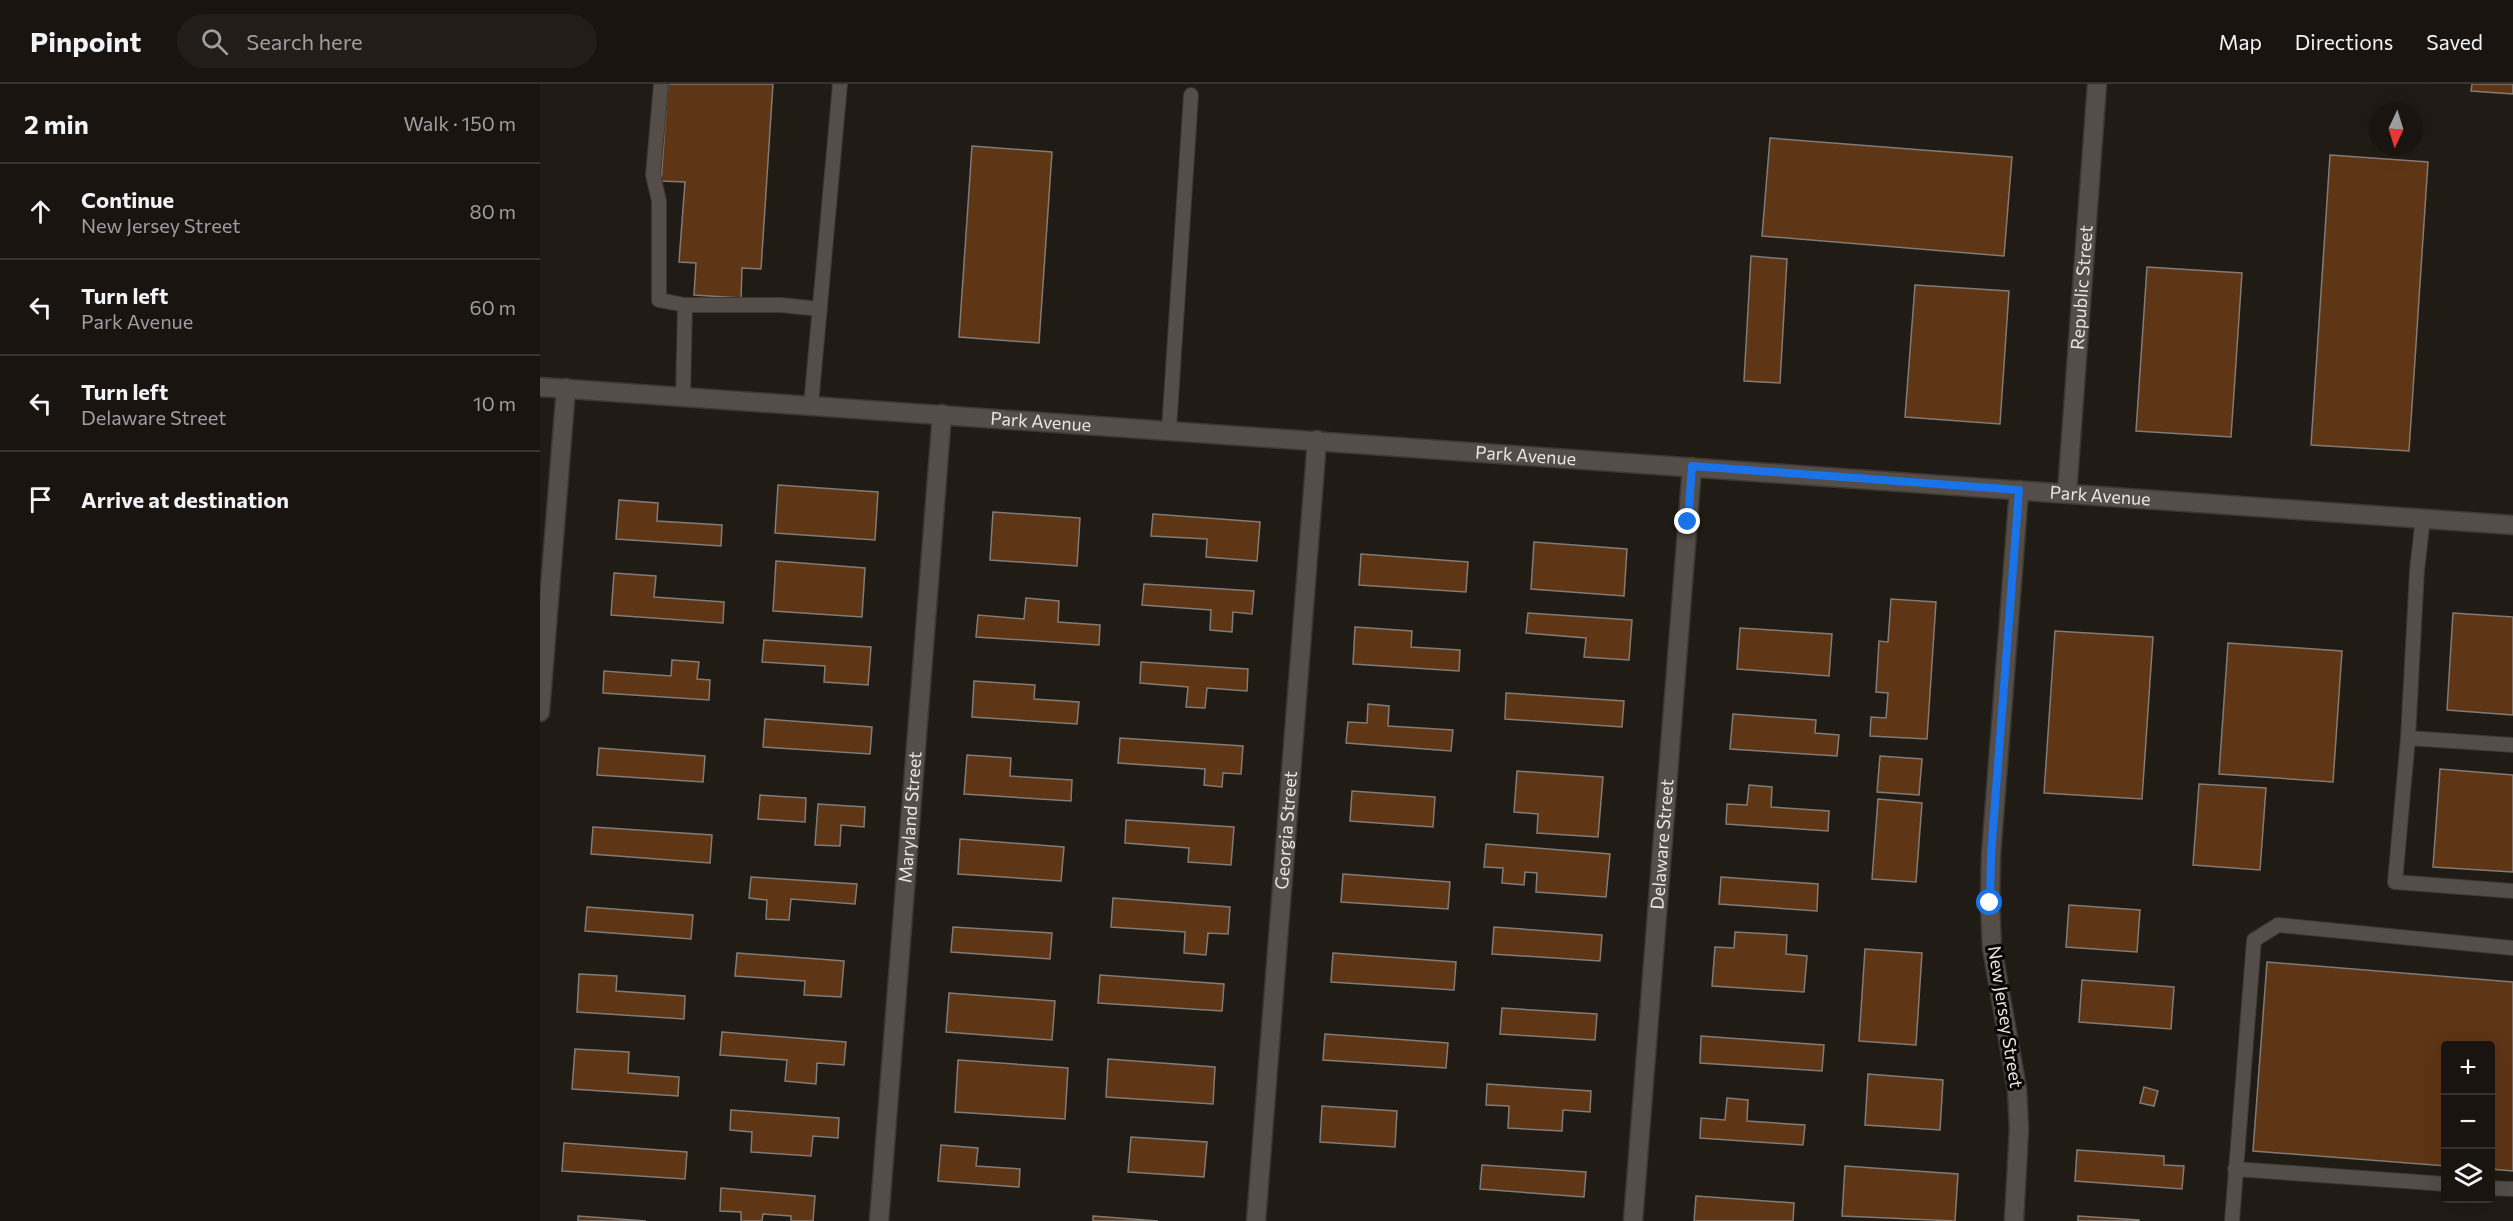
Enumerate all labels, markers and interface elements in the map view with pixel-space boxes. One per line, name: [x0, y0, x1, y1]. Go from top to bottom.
search box: [177, 14, 597, 68]
text: Pinpoint: [30, 24, 141, 58]
icon: search: [198, 25, 231, 58]
text: Search here: [246, 28, 363, 55]
text: Map: [2219, 29, 2262, 54]
text: Directions: [2295, 29, 2393, 54]
text: Saved: [2426, 29, 2483, 54]
north arrow: [2369, 102, 2423, 156]
text: 2 min: [24, 108, 89, 139]
text: Walk · 150 m: [404, 111, 516, 135]
text: Continue: [81, 186, 174, 213]
icon: ahead: [24, 195, 57, 228]
text: 80 m: [470, 199, 516, 223]
text: New Jersey Street: [81, 213, 240, 237]
street label: Republic Street: [2066, 224, 2097, 351]
text: Turn left: [81, 282, 168, 309]
icon: left: [24, 291, 57, 324]
text: 60 m: [470, 295, 516, 319]
text: Park Avenue: [81, 309, 193, 333]
text: Turn left: [81, 378, 168, 405]
icon: left: [24, 387, 57, 420]
text: 10 m: [473, 391, 516, 415]
text: Delaware Street: [81, 405, 226, 429]
street label: Park Avenue: [990, 407, 1092, 436]
street label: Park Avenue: [1474, 440, 1577, 469]
street label: Park Avenue: [2049, 481, 2151, 510]
icon: arrive: [24, 483, 57, 516]
text: Arrive at destination: [81, 486, 289, 513]
route end: [1674, 508, 1700, 534]
street label: Maryland Street: [893, 750, 926, 884]
street label: Georgia Street: [1270, 770, 1301, 890]
street label: Delaware Street: [1645, 778, 1678, 910]
route start: [1976, 889, 2002, 915]
street label: New Jersey Street: [1984, 944, 2028, 1089]
map controls: [2441, 1041, 2495, 1203]
button: +: [2441, 1041, 2495, 1095]
button: −: [2441, 1095, 2495, 1149]
button: layers: [2441, 1149, 2495, 1203]

